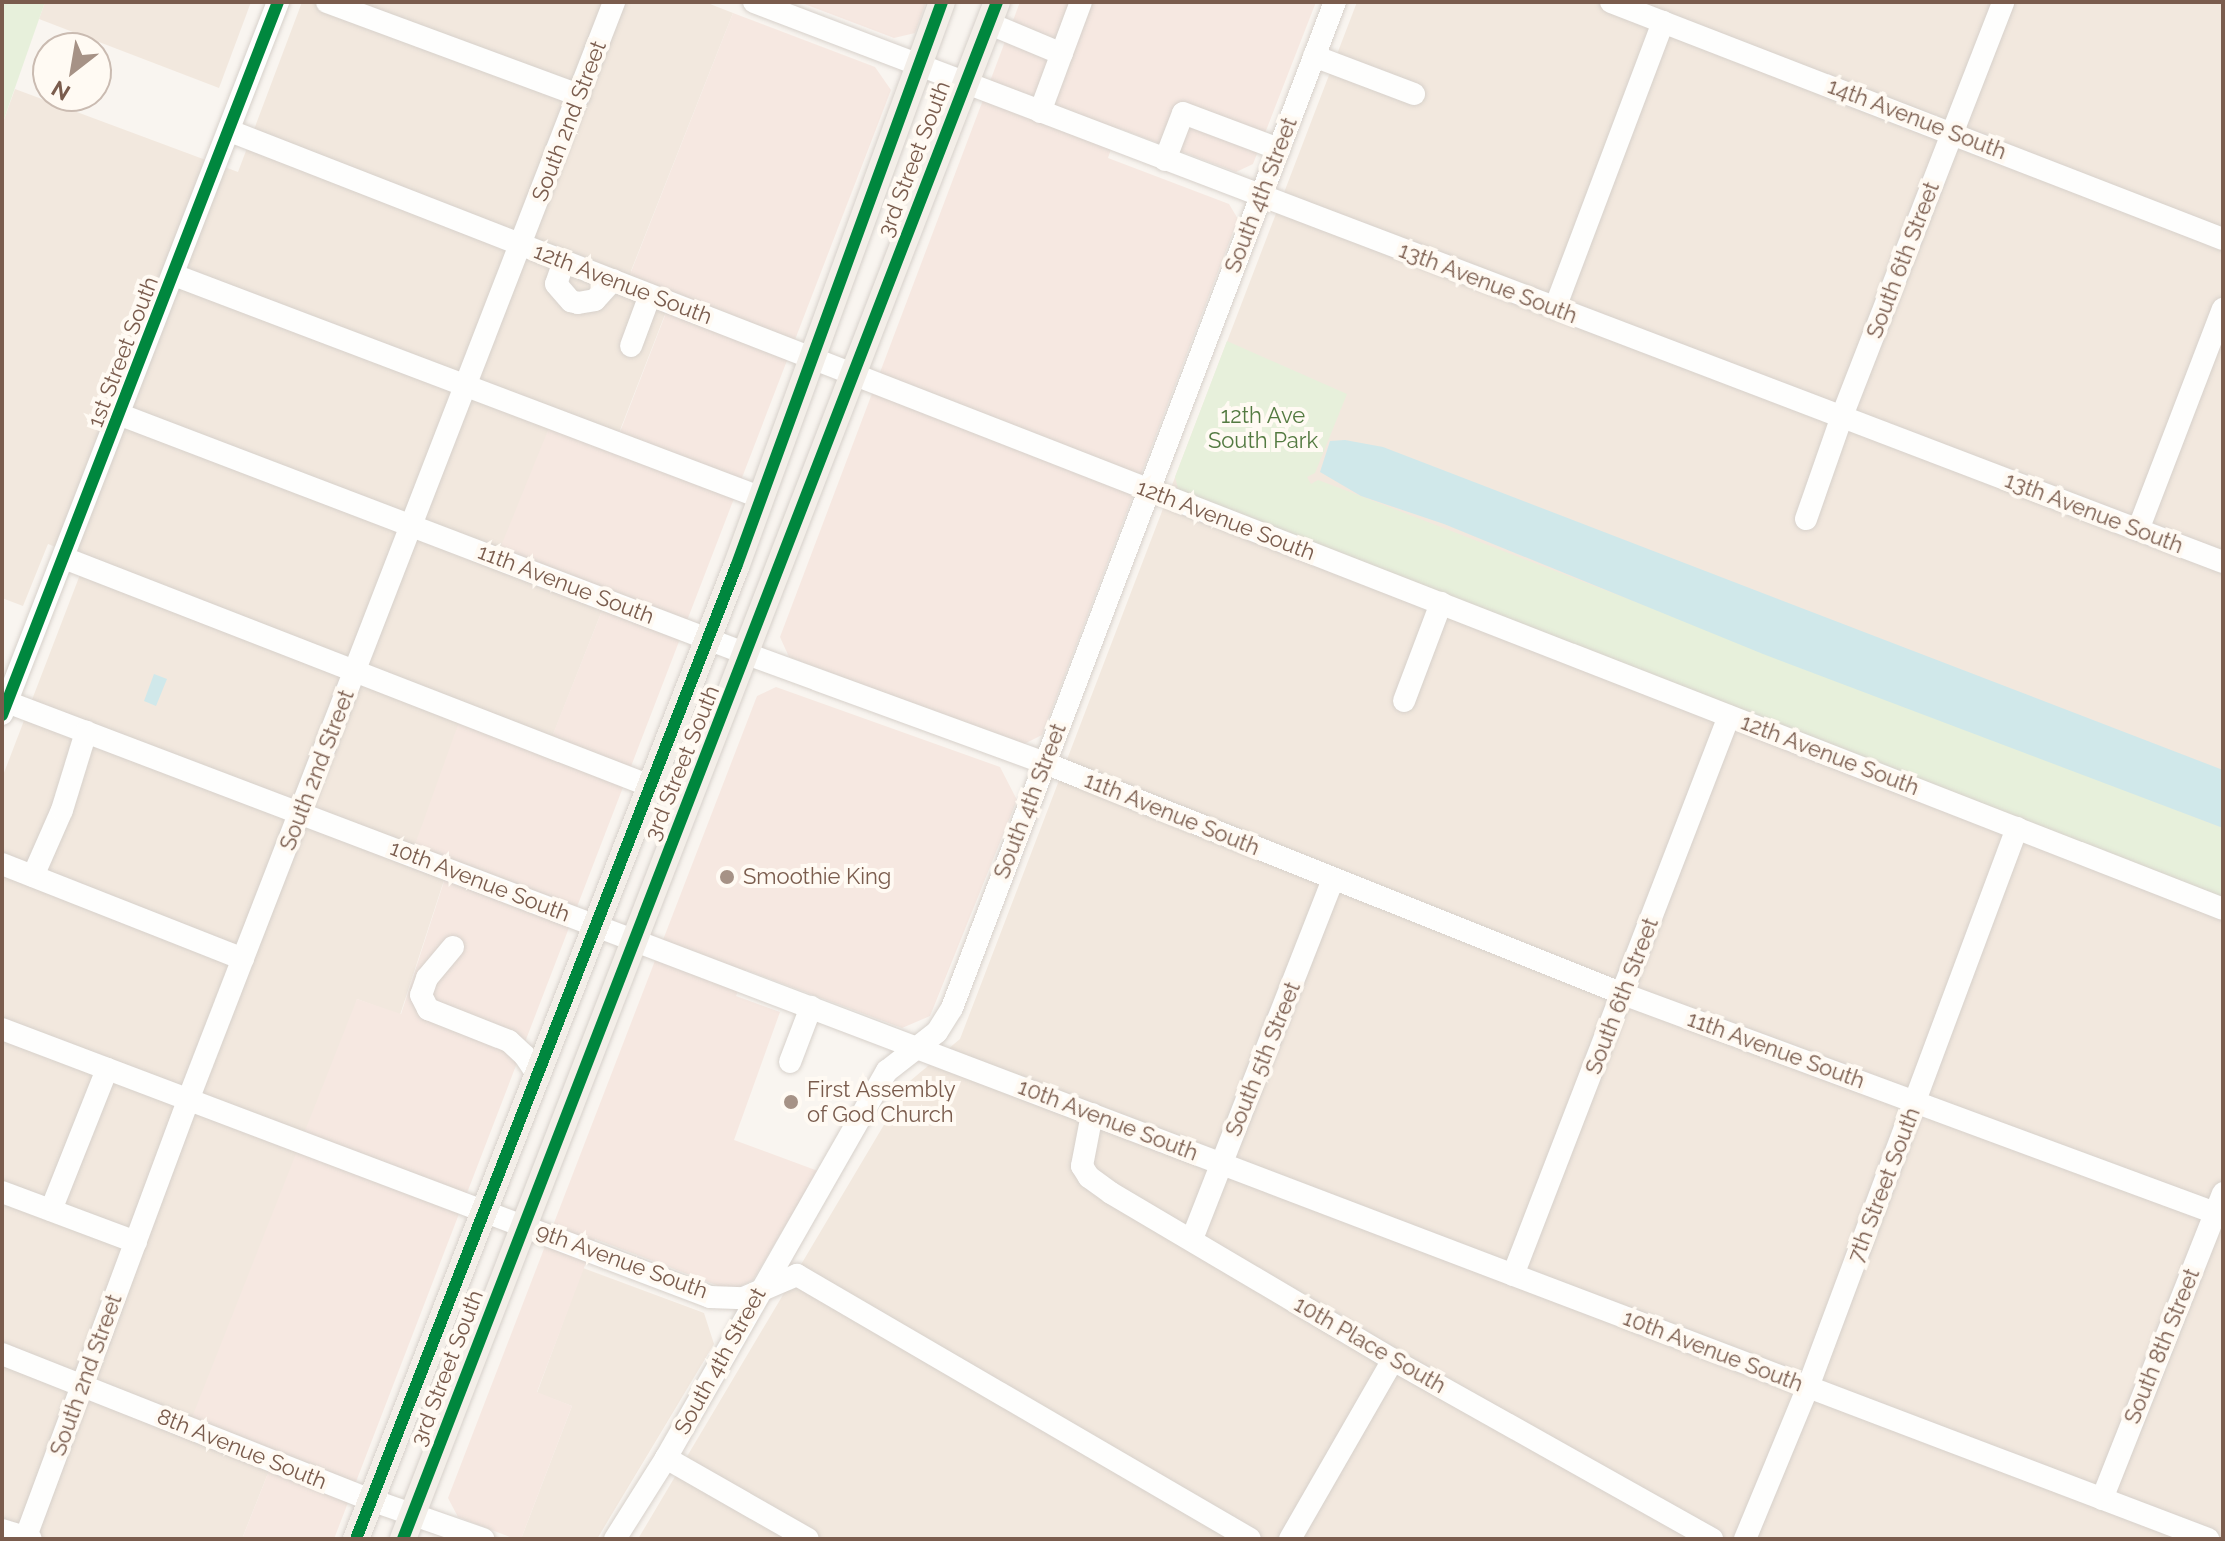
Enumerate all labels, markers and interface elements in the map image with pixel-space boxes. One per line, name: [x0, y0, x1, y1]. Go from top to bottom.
north arrow: [32, 32, 112, 112]
street label: South 2nd Street: [526, 37, 612, 205]
street label: 14th Avenue South: [1824, 73, 2010, 165]
text: N: [47, 75, 75, 106]
street label: 3rd Street South: [872, 77, 956, 241]
street label: South 4th Street: [1219, 114, 1303, 276]
street label: South 6th Street: [1861, 178, 1945, 342]
street label: 13th Avenue South: [1395, 237, 1581, 329]
street label: 12th Avenue South: [530, 238, 716, 330]
street label: 1st Street South: [82, 273, 164, 431]
park label: 12th Ave South Park: [1208, 402, 1318, 454]
street label: 13th Avenue South: [2001, 467, 2187, 559]
street label: 12th Avenue South: [1133, 474, 1319, 566]
street label: 11th Avenue South: [474, 538, 658, 630]
street label: 3rd Street South: [639, 682, 725, 844]
street label: South 2nd Street: [274, 686, 360, 854]
street label: 12th Avenue South: [1737, 709, 1923, 801]
street label: South 4th Street: [988, 720, 1072, 882]
street label: 11th Avenue South: [1080, 767, 1264, 861]
street label: 10th Avenue South: [386, 834, 574, 928]
place label: Smoothie King: [743, 864, 891, 890]
marker: Smoothie King: [718, 868, 736, 886]
street label: South 6th Street: [1580, 914, 1664, 1078]
street label: South 5th Street: [1220, 978, 1306, 1140]
street label: 11th Avenue South: [1684, 1006, 1868, 1094]
street label: 10th Avenue South: [1014, 1073, 1202, 1167]
place label: First Assembly of God Church: [807, 1076, 956, 1128]
marker: First Assembly of God Church: [782, 1093, 800, 1111]
street label: 7th Street South: [1842, 1104, 1926, 1266]
street label: 9th Avenue South: [532, 1218, 712, 1304]
street label: South 8th Street: [2119, 1264, 2205, 1428]
street label: South 4th Street: [669, 1283, 771, 1439]
street label: 3rd Street South: [405, 1286, 489, 1450]
street label: South 2nd Street: [45, 1291, 127, 1459]
street label: 10th Place South: [1290, 1291, 1450, 1399]
street label: 10th Avenue South: [1619, 1304, 1807, 1398]
street label: 8th Avenue South: [153, 1403, 331, 1495]

